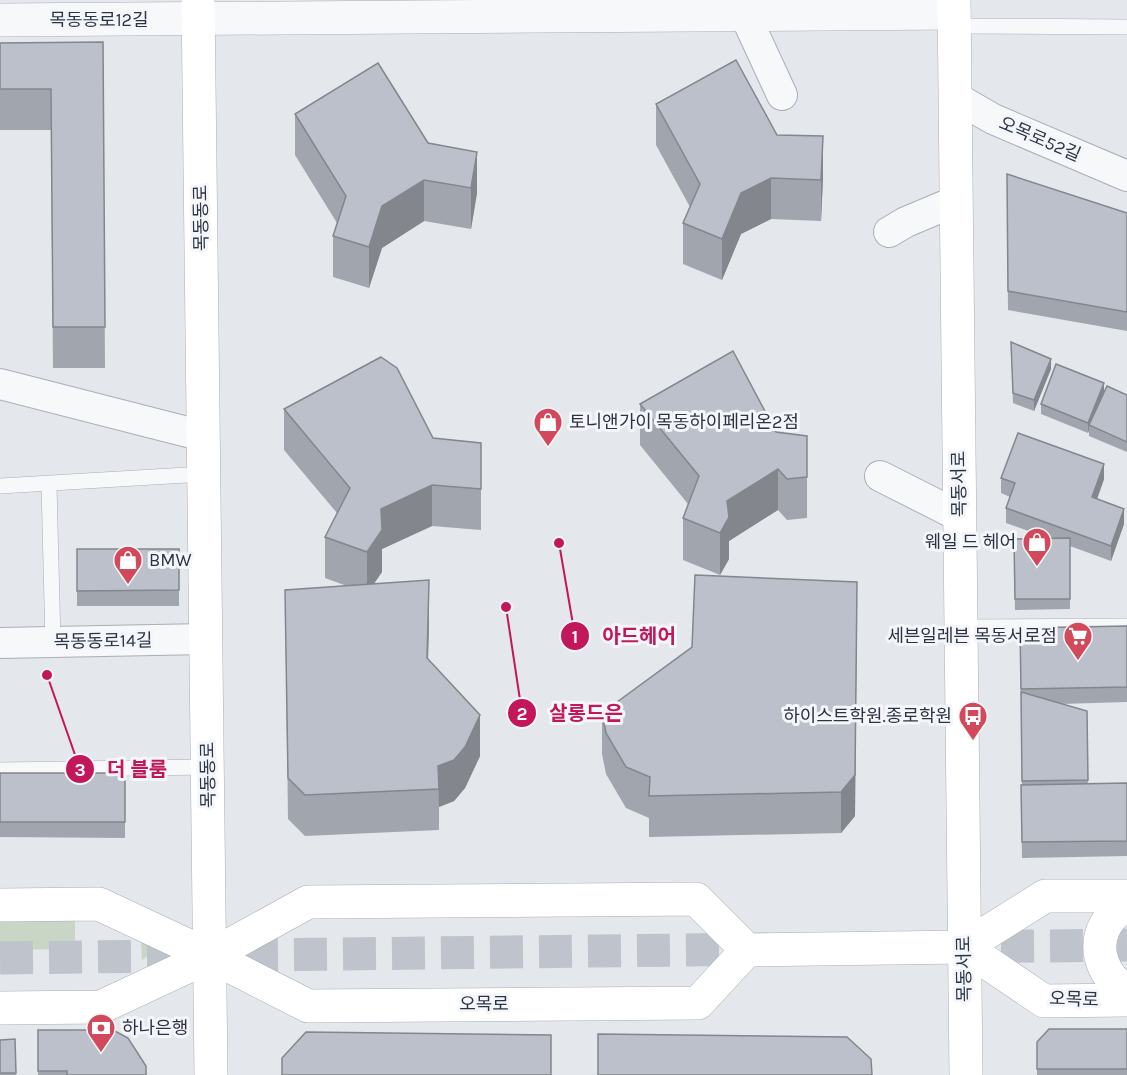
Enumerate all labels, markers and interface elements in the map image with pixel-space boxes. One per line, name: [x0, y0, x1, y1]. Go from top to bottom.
street label: 목동동로12길: [49, 9, 149, 31]
street label: 오목로52길: [996, 112, 1084, 166]
street label: 목동동로: [189, 185, 213, 251]
shop icon: 토니앤가이 목동하이페리온2점: [532, 406, 564, 448]
place label: 토니앤가이 목동하이페리온2점: [569, 411, 799, 433]
street label: 목동서로: [947, 451, 971, 517]
shop icon: 웨일 드 헤어: [1021, 526, 1053, 568]
place label: 웨일 드 헤어: [925, 531, 1016, 553]
shop icon: BMW: [112, 544, 144, 586]
place label: BMW: [149, 549, 192, 571]
callout: 아드헤어: [560, 617, 688, 655]
supermarket icon: 세븐일레븐 목동서로점: [1062, 620, 1094, 662]
text: 아드헤어: [602, 625, 676, 648]
place label: 세븐일레븐 목동서로점: [887, 625, 1057, 647]
text: 1: [572, 626, 578, 648]
street label: 목동동로14길: [53, 629, 153, 653]
callout: 살롱드은: [507, 694, 635, 732]
bus stop icon: 하이스트학원.종로학원: [957, 700, 989, 742]
text: 살롱드은: [549, 702, 623, 725]
text: 2: [517, 703, 527, 725]
place label: 하이스트학원.종로학원: [783, 705, 952, 727]
street label: 목동동로: [196, 742, 220, 808]
callout: 더 블룸: [65, 750, 179, 788]
text: 더 블룸: [107, 758, 167, 781]
text: 3: [74, 759, 86, 781]
street label: 목동서로: [952, 936, 976, 1002]
street label: 오목로: [1049, 987, 1099, 1011]
street label: 오목로: [459, 993, 509, 1015]
bank icon: 하나은행: [85, 1012, 117, 1054]
place label: 하나은행: [122, 1017, 188, 1039]

